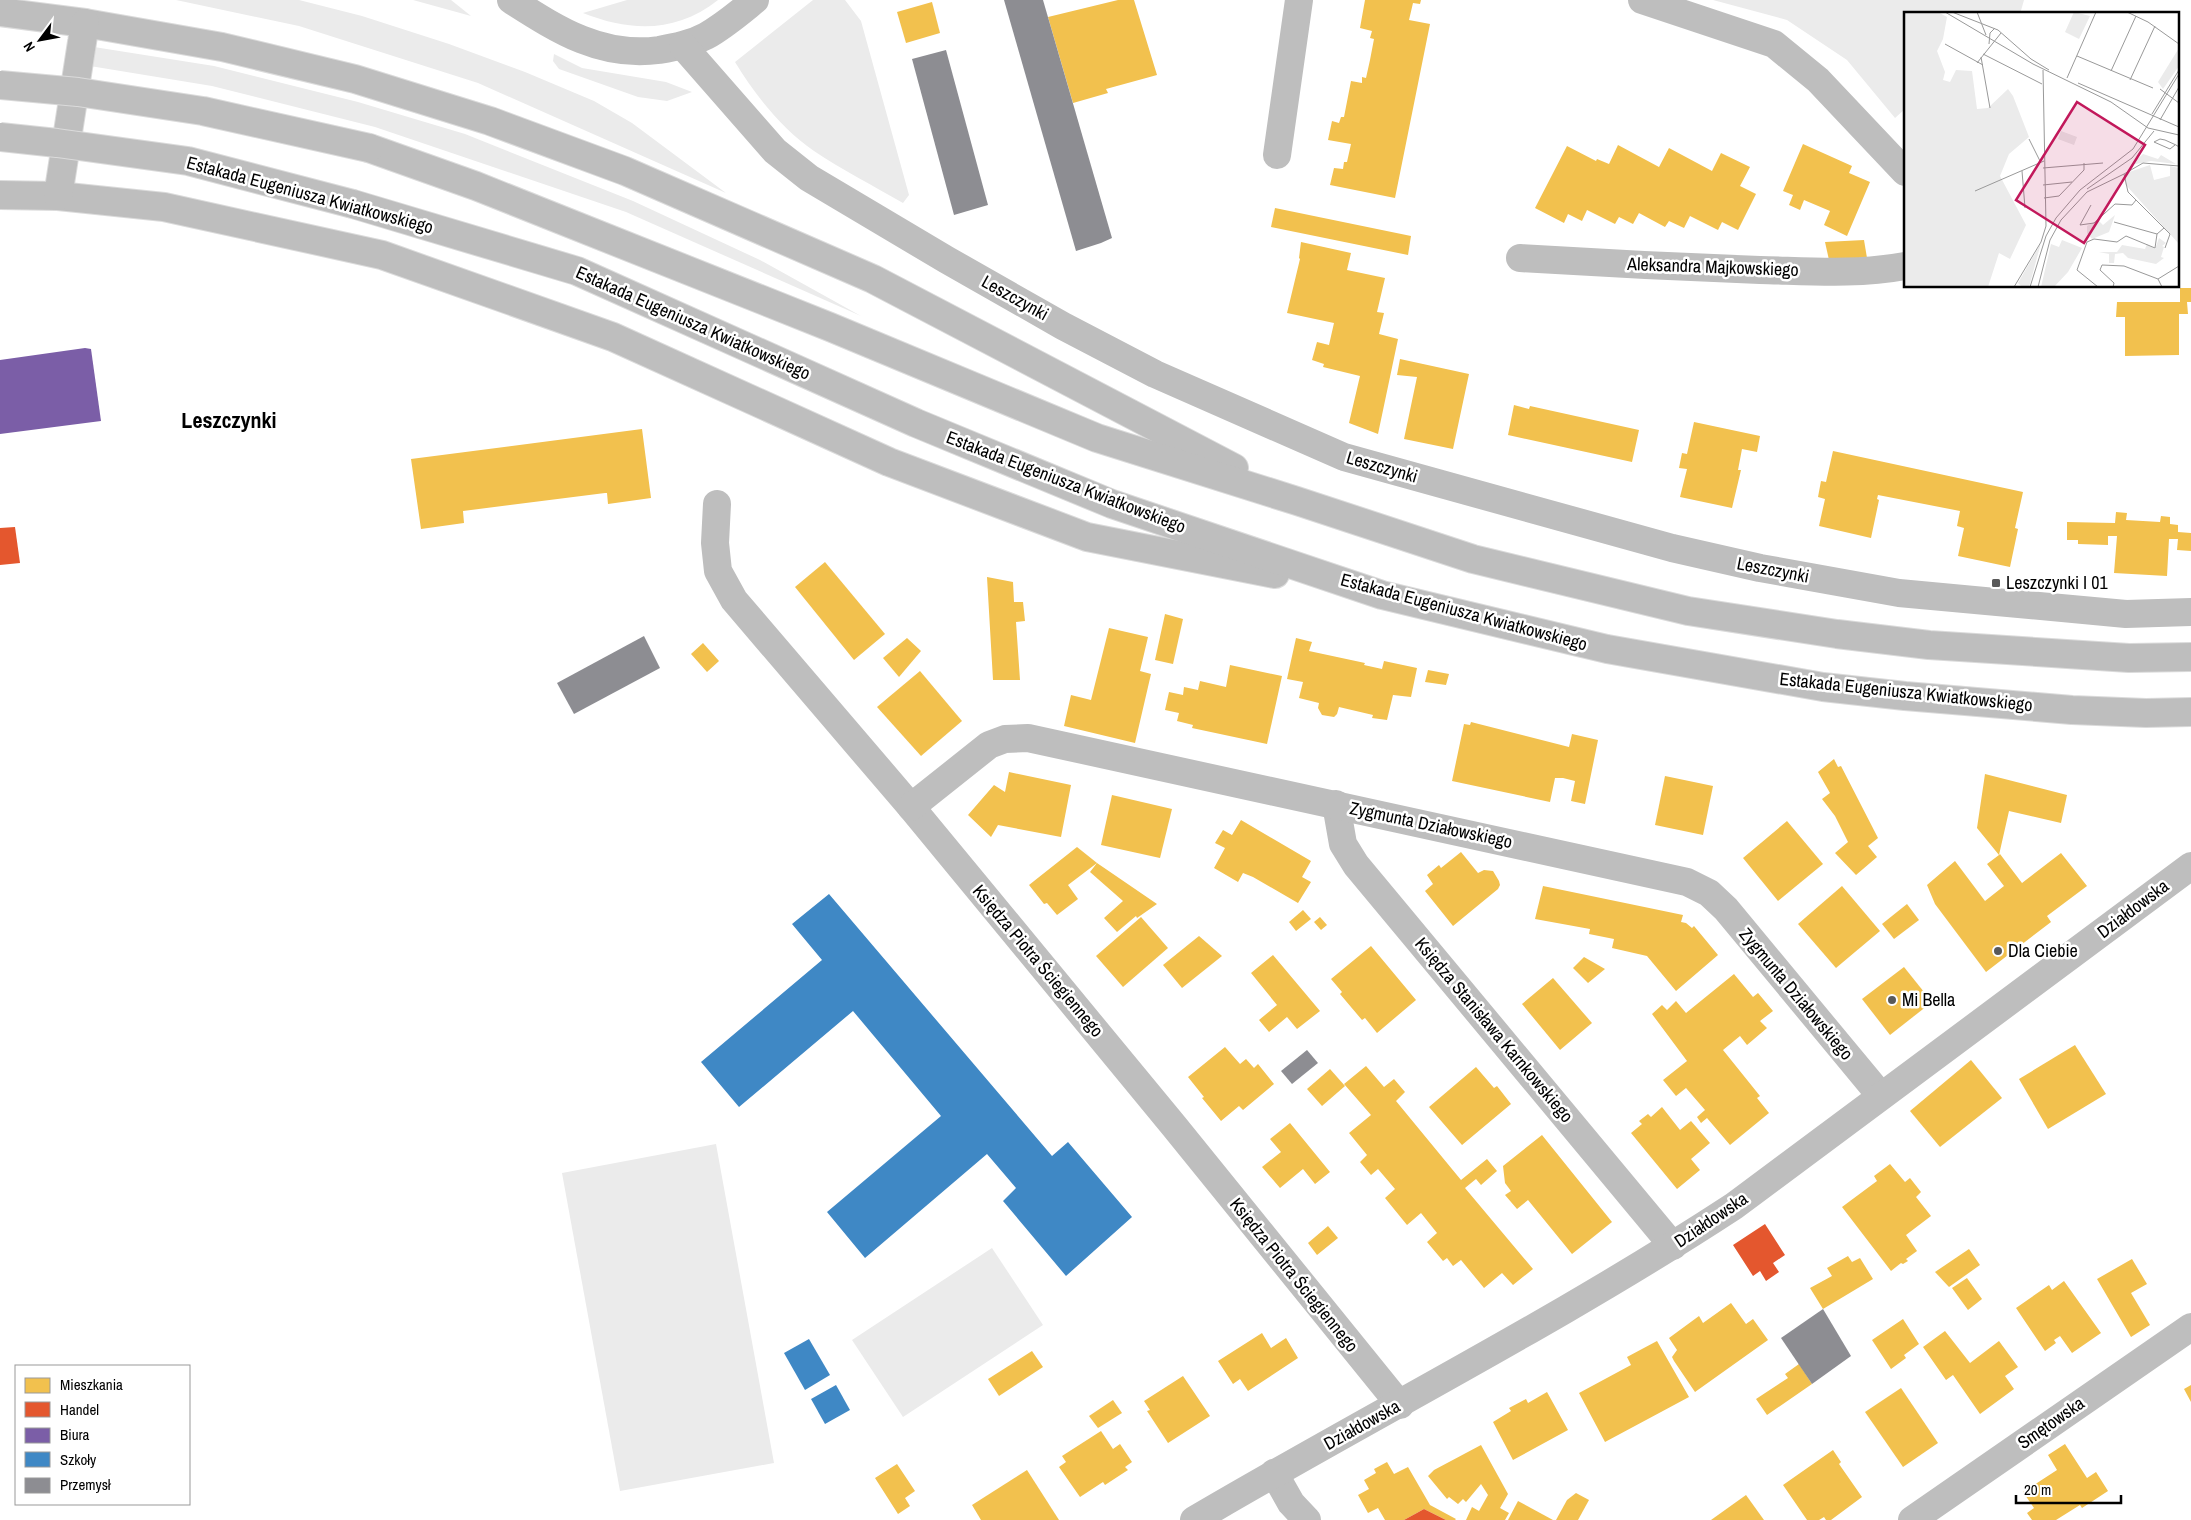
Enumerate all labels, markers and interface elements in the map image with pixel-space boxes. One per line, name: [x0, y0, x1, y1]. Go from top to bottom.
inset map: [1904, 12, 2178, 288]
north arrow: [15, 15, 65, 65]
text: N: [19, 39, 39, 55]
street label: Estakada Eugeniusza Kwiatkowskiego: [184, 150, 436, 240]
street label: Aleksandra Majkowskiego: [1626, 251, 1799, 282]
street label: Estakada Eugeniusza Kwiatkowskiego: [572, 259, 814, 386]
street label: Leszczynki: [977, 269, 1053, 326]
district label: Leszczynki: [181, 405, 277, 435]
street label: Estakada Eugeniusza Kwiatkowskiego: [943, 424, 1189, 539]
street label: Leszczynki: [1344, 444, 1421, 489]
street label: Leszczynki: [1735, 550, 1811, 589]
street label: Estakada Eugeniusza Kwiatkowskiego: [1338, 567, 1590, 657]
place label: Leszczynki I 01: [2006, 570, 2109, 595]
marker: Leszczynki I 01: [1990, 577, 2002, 589]
street label: Estakada Eugeniusza Kwiatkowskiego: [1778, 666, 2034, 717]
street label: Zygmunta Działowskiego: [1347, 795, 1515, 854]
street label: Działdowska: [2092, 873, 2174, 944]
street label: Księdza Piotra Ściegiennego: [967, 879, 1110, 1042]
street label: Zygmunta Działowskiego: [1734, 922, 1859, 1065]
street label: Księdza Stanisława Karnkowskiego: [1409, 932, 1579, 1128]
place label: Dla Ciebie: [2008, 938, 2078, 963]
marker: Dla Ciebie: [1992, 945, 2004, 957]
place label: Mi Bella: [1902, 987, 1955, 1012]
marker: Mi Bella: [1886, 994, 1898, 1006]
street label: Działdowska: [1669, 1186, 1752, 1253]
street label: Księdza Piotra Ściegiennego: [1224, 1192, 1365, 1357]
legend: [15, 1365, 190, 1505]
text: Mieszkania: [60, 1374, 123, 1395]
street label: Smętowska: [2012, 1390, 2089, 1455]
street label: Działdowska: [1319, 1393, 1404, 1456]
text: Handel: [60, 1399, 99, 1420]
text: Biura: [60, 1424, 90, 1445]
text: Szkoły: [60, 1449, 97, 1470]
scale bar: [2016, 1472, 2121, 1504]
text: Przemysł: [60, 1474, 112, 1495]
text: 20 m: [2024, 1479, 2051, 1500]

